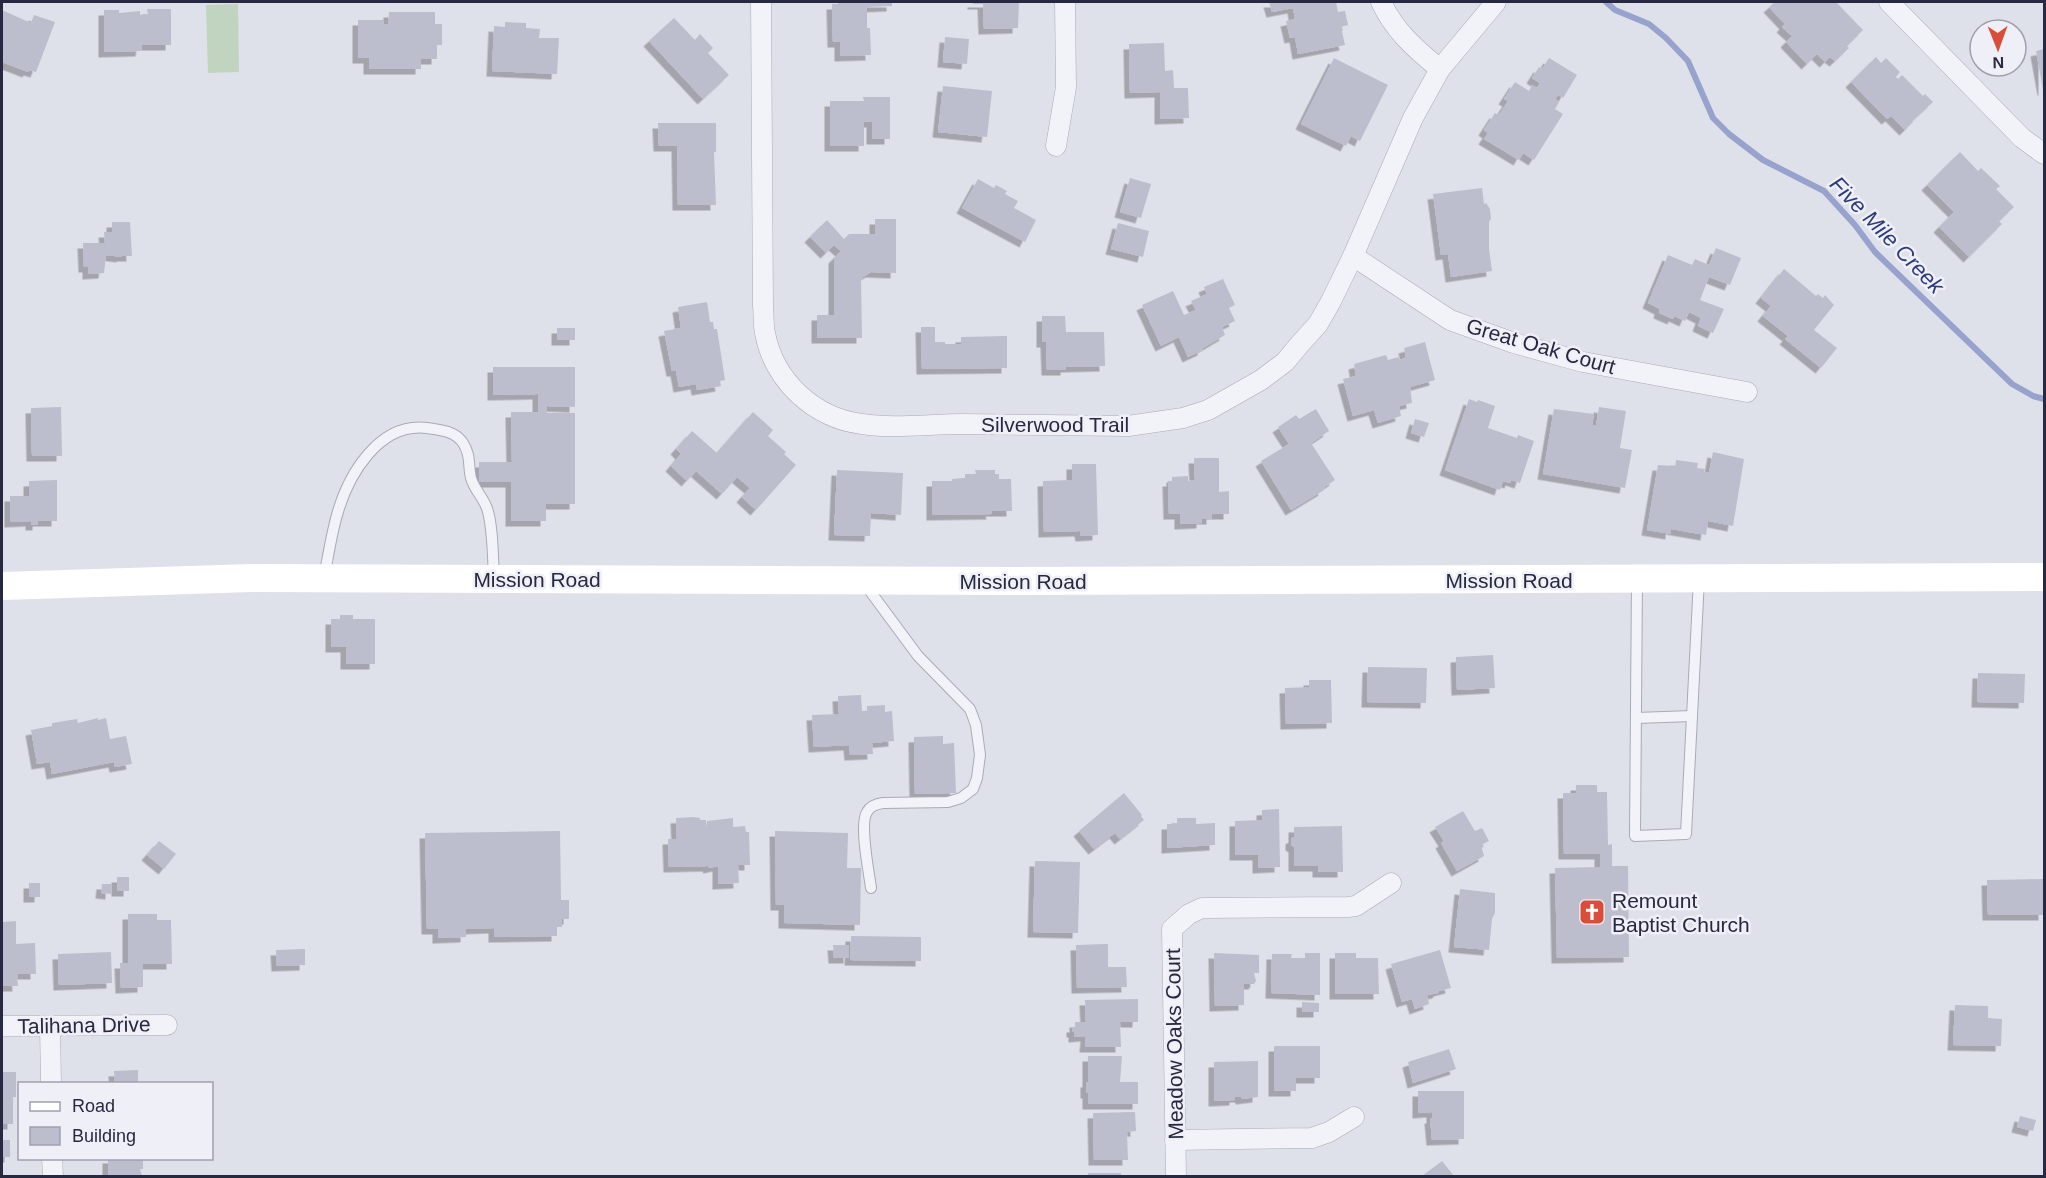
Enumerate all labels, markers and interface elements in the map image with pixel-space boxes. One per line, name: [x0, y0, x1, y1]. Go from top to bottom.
north arrow: [1968, 18, 2028, 78]
text: N: [1992, 54, 2004, 71]
water label: Five Mile Creek: [1825, 171, 1950, 299]
street label: Great Oak Court: [1464, 314, 1618, 378]
street label: Silverwood Trail: [981, 413, 1129, 436]
street label: Mission Road: [473, 568, 601, 591]
street label: Mission Road: [1445, 569, 1573, 592]
street label: Mission Road: [959, 570, 1087, 593]
place label: Remount Baptist Church: [1612, 889, 1750, 936]
church icon: Remount Baptist Church: [1577, 897, 1607, 927]
street label: Meadow Oaks Court: [1161, 948, 1187, 1140]
street label: Talihana Drive: [17, 1012, 151, 1038]
legend: [18, 1082, 213, 1160]
text: Road: [72, 1096, 115, 1116]
text: Building: [72, 1126, 136, 1146]

